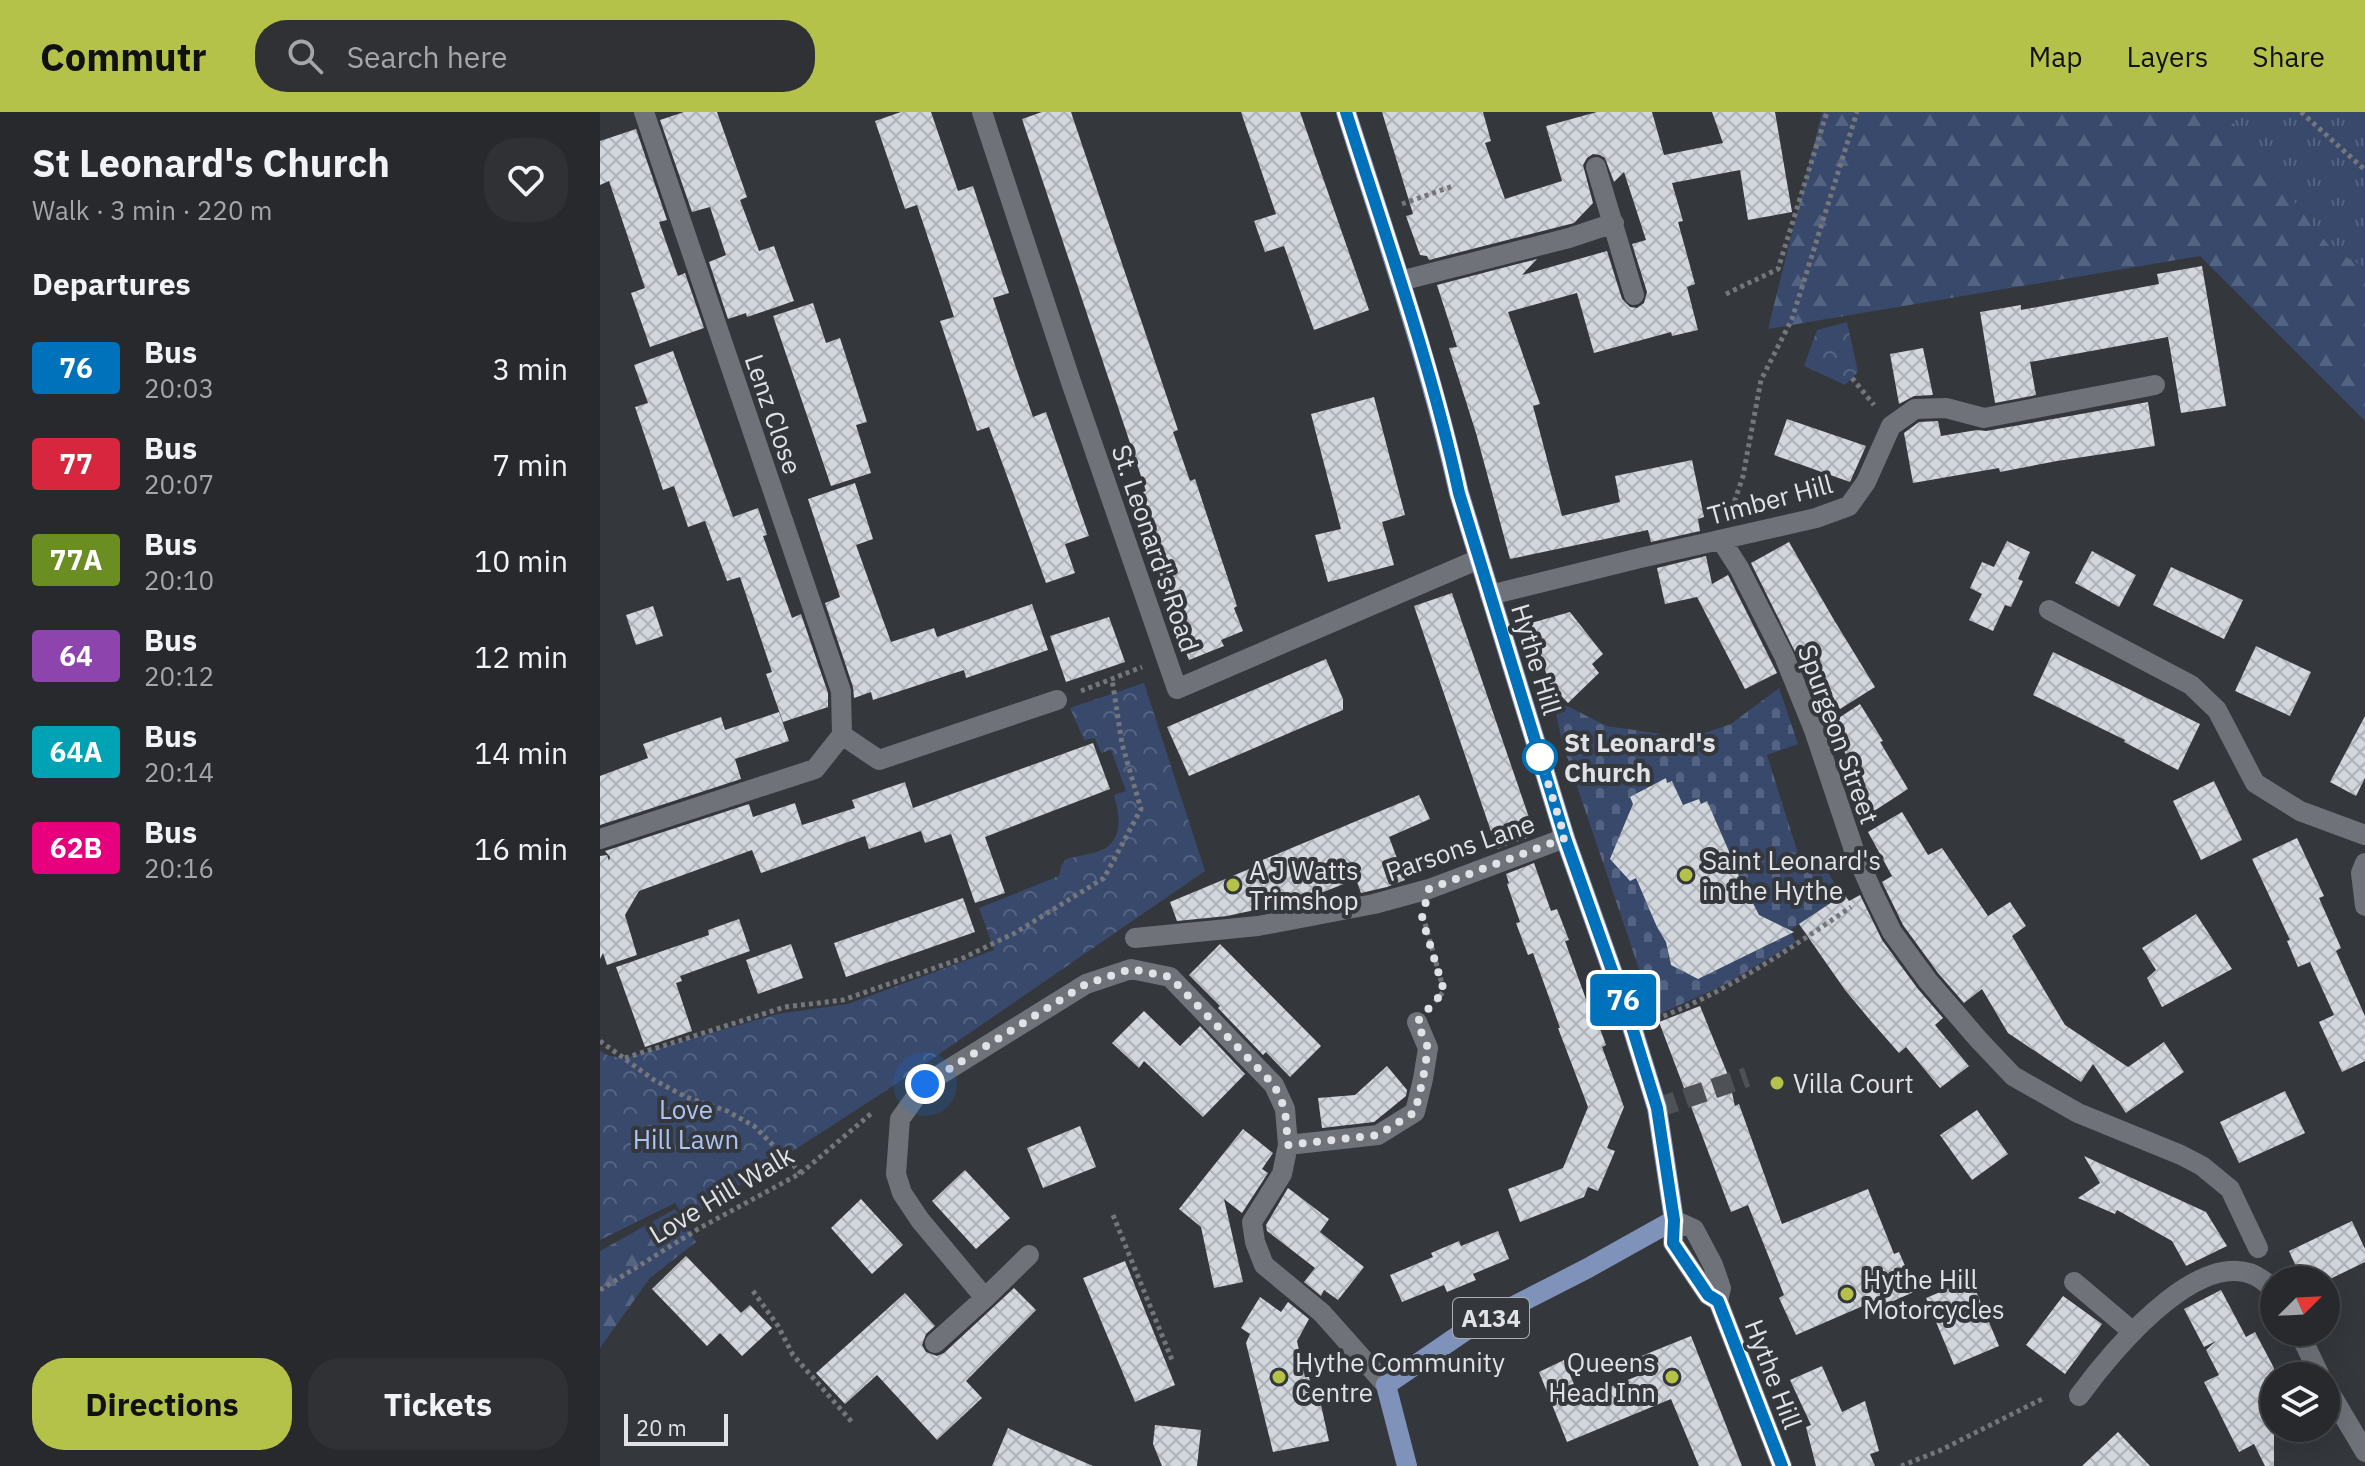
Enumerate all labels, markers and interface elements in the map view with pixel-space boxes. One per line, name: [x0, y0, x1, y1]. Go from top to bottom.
search box: [255, 20, 815, 92]
text: Commutr: [40, 32, 207, 81]
icon: search: [283, 34, 327, 78]
text: Search here: [347, 37, 508, 76]
text: Map: [2028, 38, 2082, 75]
text: Layers: [2126, 38, 2208, 75]
text: Share: [2252, 38, 2325, 75]
text: St Leonard's Church: [32, 138, 390, 187]
button: heart: [484, 138, 568, 222]
text: Walk · 3 min · 220 m: [32, 193, 272, 227]
text: Departures: [32, 264, 191, 303]
text: Bus: [144, 332, 197, 371]
text: 76: [59, 349, 93, 386]
text: 3 min: [492, 349, 568, 388]
street label: Lenz Close: [738, 349, 810, 479]
text: 20:03: [144, 371, 214, 405]
text: Bus: [144, 428, 197, 467]
street label: St. Leonard's Road: [1105, 440, 1207, 656]
text: 77: [59, 445, 93, 482]
text: 7 min: [492, 445, 568, 484]
street label: Timber Hill: [1704, 466, 1836, 532]
text: 20:07: [144, 467, 214, 501]
text: Bus: [144, 524, 197, 563]
text: 77A: [50, 541, 102, 578]
text: 10 min: [474, 541, 568, 580]
text: 20:10: [144, 563, 214, 597]
street label: Hythe Hill: [1504, 599, 1570, 719]
text: Bus: [144, 620, 197, 659]
text: 64: [59, 637, 93, 674]
text: 12 min: [474, 637, 568, 676]
street label: Spurgeon Street: [1791, 640, 1887, 828]
text: 20:12: [144, 659, 214, 693]
text: Bus: [144, 716, 197, 755]
place label: St Leonard's Church: [1564, 725, 1716, 789]
text: 64A: [50, 733, 102, 770]
text: 14 min: [474, 733, 568, 772]
marker: St Leonard's Church: [1523, 740, 1557, 774]
text: 20:14: [144, 755, 214, 789]
street label: Parsons Lane: [1381, 806, 1539, 888]
text: Bus: [144, 812, 197, 851]
text: 62B: [50, 829, 102, 866]
text: 16 min: [474, 829, 568, 868]
place label: Saint Leonard's in the Hythe: [1702, 843, 1881, 907]
text: 20:16: [144, 851, 214, 885]
place label: A J Watts Trimshop: [1249, 853, 1359, 917]
marker: Saint Leonard's in the Hythe: [1677, 866, 1695, 884]
marker: A J Watts Trimshop: [1224, 876, 1242, 894]
line badge: 76: [1587, 974, 1659, 1026]
text: 76: [1606, 981, 1640, 1018]
your location: [905, 1064, 945, 1104]
place label: Villa Court: [1793, 1066, 1914, 1100]
marker: Villa Court: [1768, 1074, 1786, 1092]
park label: Love Hill Lawn: [633, 1092, 739, 1156]
street label: Love Hill Walk: [643, 1137, 800, 1250]
place label: Hythe Hill Motorcycles: [1863, 1262, 2005, 1326]
north arrow: [2260, 1266, 2340, 1346]
map controls: [2260, 1266, 2340, 1442]
marker: Hythe Hill Motorcycles: [1838, 1285, 1856, 1303]
road number: A134: [1453, 1298, 1529, 1338]
street label: Hythe Hill: [1738, 1314, 1810, 1434]
place label: Hythe Community Centre: [1295, 1345, 1505, 1409]
place label: Queens Head Inn: [1548, 1345, 1656, 1409]
button: Directions: [32, 1358, 292, 1450]
button: Tickets: [308, 1358, 568, 1450]
button: layers: [2260, 1362, 2340, 1442]
marker: Hythe Community Centre: [1270, 1368, 1288, 1386]
marker: Queens Head Inn: [1663, 1368, 1681, 1386]
scale bar: [624, 1410, 728, 1446]
text: 20 m: [636, 1413, 687, 1442]

